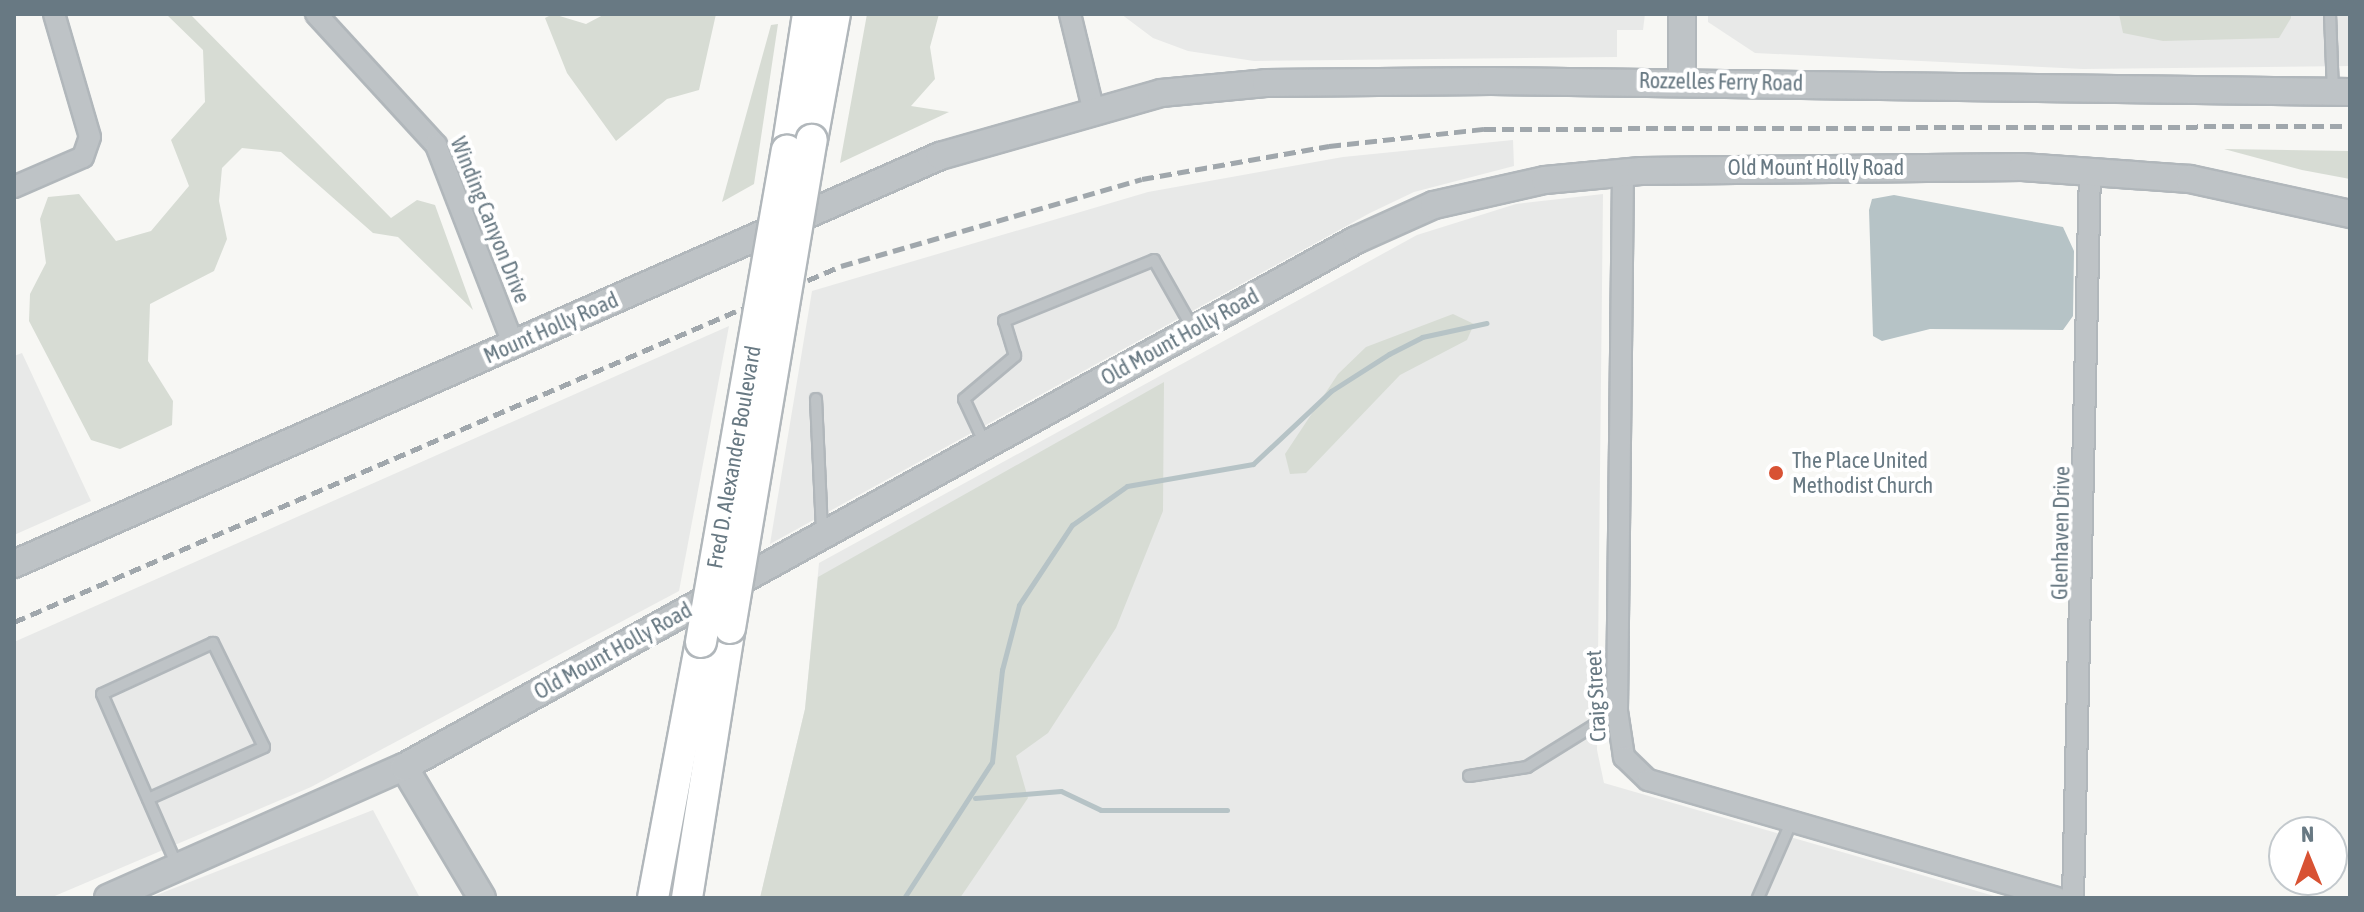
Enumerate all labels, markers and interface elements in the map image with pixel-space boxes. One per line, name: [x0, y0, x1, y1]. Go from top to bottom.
street label: Rozzelles Ferry Road: [1639, 67, 1803, 97]
street label: Winding Canyon Drive: [445, 133, 535, 307]
street label: Old Mount Holly Road: [1728, 155, 1904, 181]
street label: Old Mount Holly Road: [1097, 283, 1263, 391]
street label: Mount Holly Road: [480, 287, 622, 369]
street label: Fred D. Alexander Boulevard: [701, 344, 767, 570]
place label: The Place United Methodist Church: [1792, 447, 1933, 498]
marker: The Place United Methodist Church: [1767, 464, 1785, 482]
street label: Glenhaven Drive: [2047, 466, 2075, 600]
street label: Old Mount Holly Road: [530, 597, 696, 705]
street label: Craig Street: [1580, 649, 1612, 743]
north arrow: [2268, 816, 2348, 896]
text: N: [2301, 821, 2314, 847]

